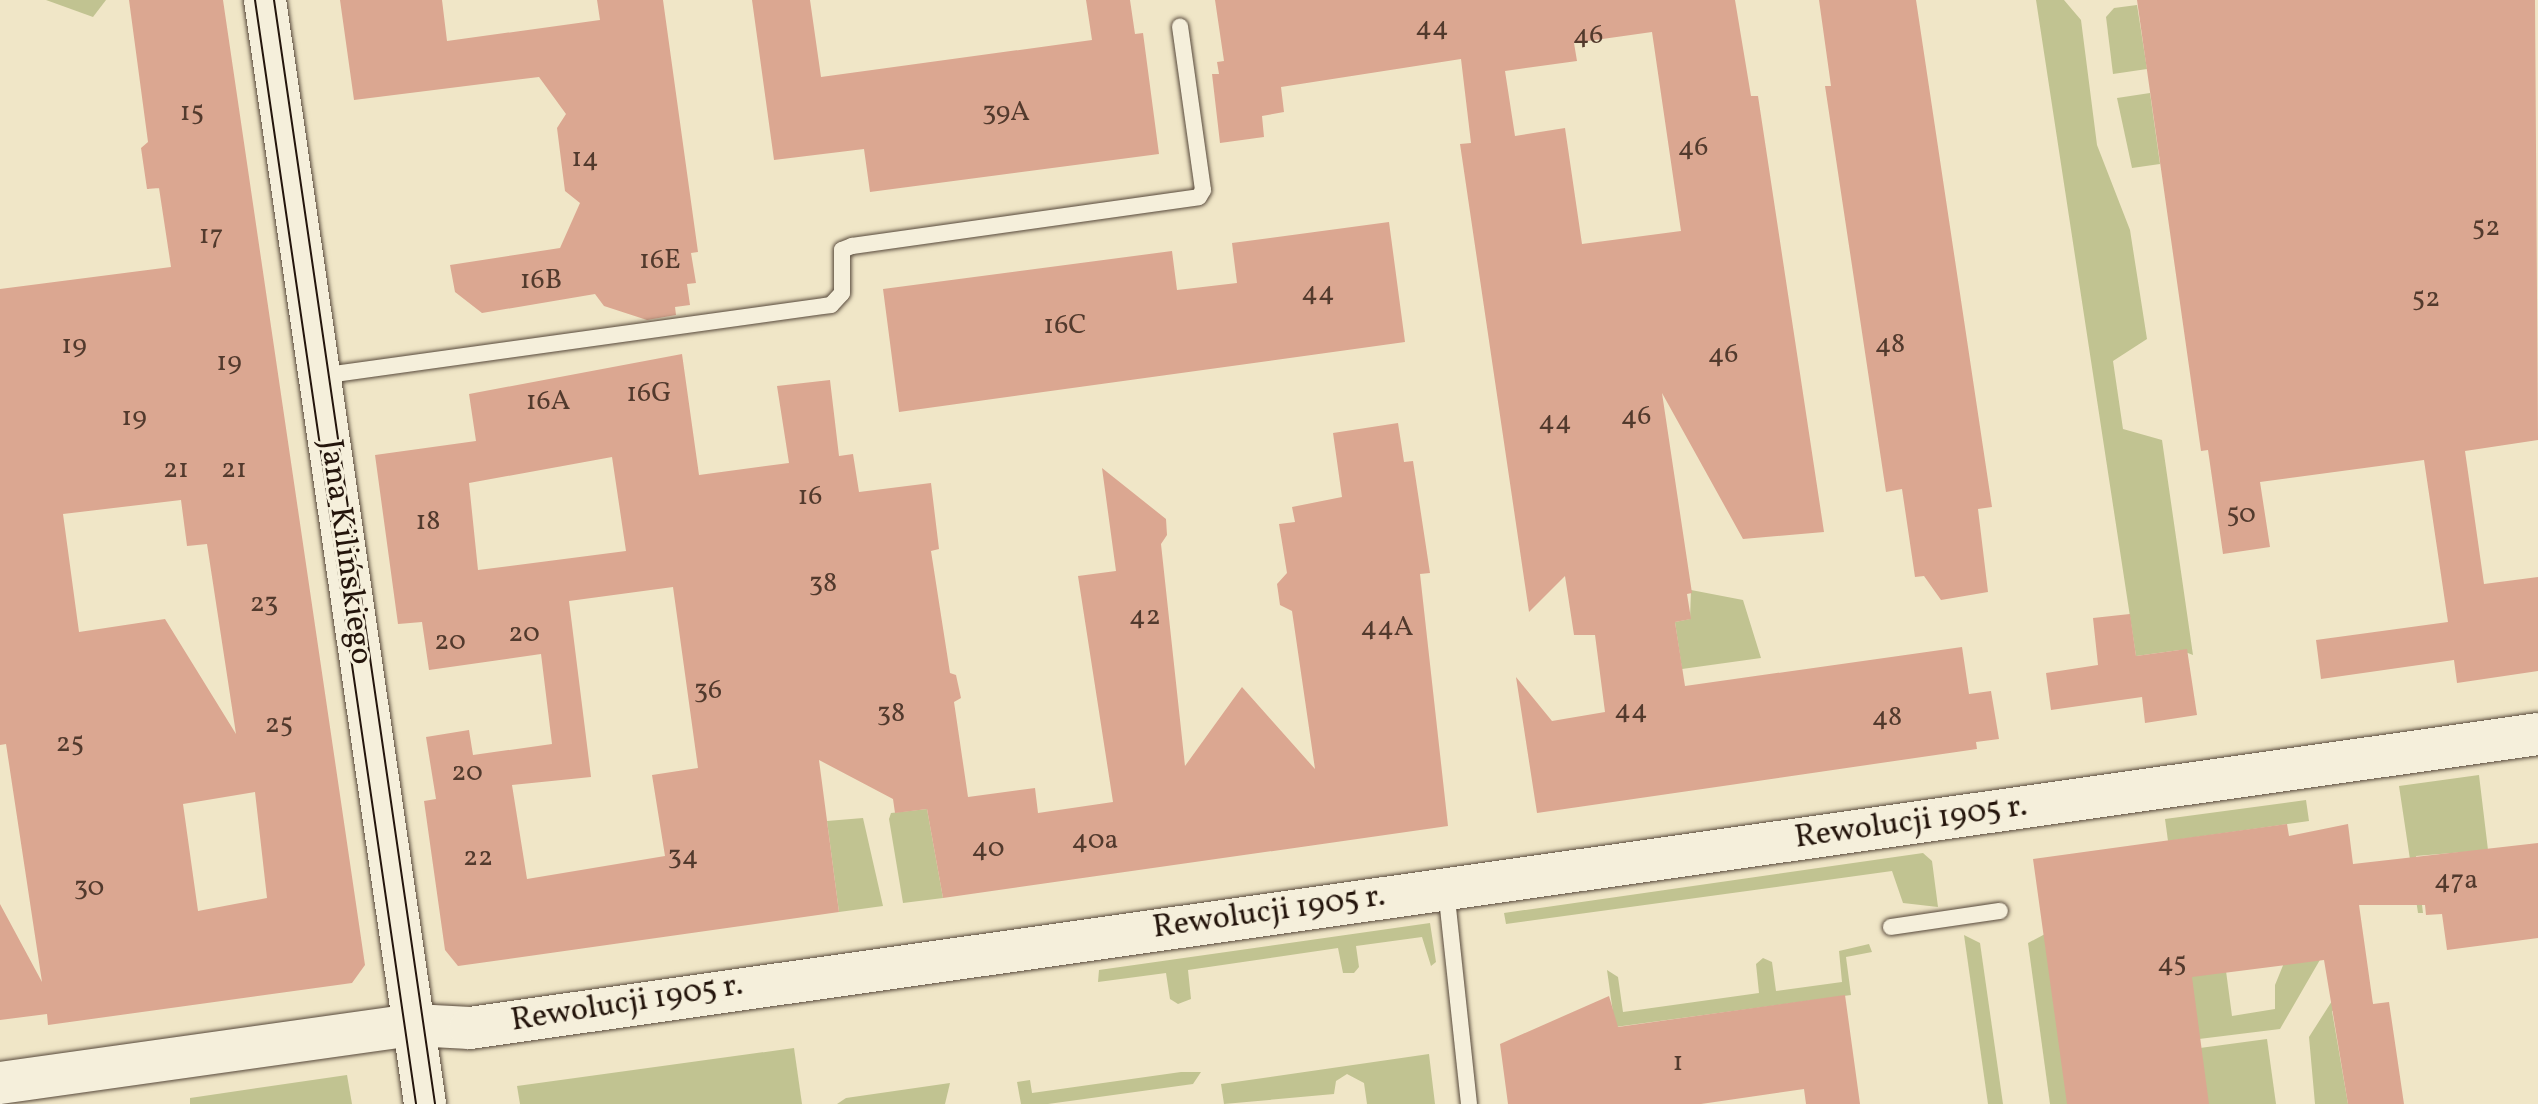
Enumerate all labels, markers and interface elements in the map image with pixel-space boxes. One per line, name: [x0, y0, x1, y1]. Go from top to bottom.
house number: 44: [1415, 11, 1449, 45]
house number: 46: [1573, 19, 1603, 53]
house number: 15: [180, 96, 204, 130]
house number: 39A: [982, 96, 1030, 130]
house number: 46: [1678, 131, 1708, 165]
house number: 14: [571, 142, 599, 176]
house number: 52: [2472, 211, 2500, 245]
house number: 17: [199, 219, 223, 253]
house number: 16E: [639, 244, 681, 278]
house number: 16B: [520, 264, 562, 298]
house number: 44: [1301, 276, 1335, 310]
house number: 52: [2412, 282, 2440, 316]
house number: 16C: [1043, 309, 1087, 343]
house number: 48: [1875, 328, 1905, 362]
house number: 19: [61, 329, 87, 363]
house number: 46: [1708, 338, 1738, 372]
house number: 19: [216, 346, 242, 380]
house number: 16G: [626, 377, 672, 411]
house number: 16A: [526, 385, 570, 419]
house number: 46: [1621, 400, 1651, 434]
house number: 19: [121, 401, 147, 435]
house number: 44: [1538, 405, 1572, 439]
street label: Jana Kilińskiego: [310, 437, 380, 667]
house number: 21: [163, 453, 189, 487]
house number: 21: [221, 453, 247, 487]
house number: 16: [797, 480, 823, 514]
house number: 50: [2226, 498, 2256, 532]
house number: 18: [415, 505, 441, 539]
house number: 38: [809, 567, 837, 601]
house number: 23: [250, 587, 278, 621]
house number: 42: [1129, 600, 1161, 634]
house number: 44A: [1360, 611, 1414, 645]
house number: 20: [508, 617, 540, 651]
house number: 20: [434, 625, 466, 659]
house number: 36: [694, 674, 722, 708]
house number: 44: [1614, 694, 1648, 728]
house number: 38: [877, 697, 905, 731]
house number: 48: [1872, 701, 1902, 735]
house number: 25: [265, 708, 293, 742]
house number: 25: [56, 727, 84, 761]
house number: 20: [451, 756, 483, 790]
street label: Rewolucji 1905 r.: [1792, 788, 2030, 858]
house number: 40a: [1072, 824, 1118, 858]
house number: 40: [972, 832, 1004, 866]
house number: 34: [667, 840, 699, 874]
house number: 22: [463, 841, 493, 875]
house number: 47a: [2434, 864, 2478, 898]
house number: 30: [74, 871, 104, 905]
street label: Rewolucji 1905 r.: [1150, 878, 1388, 948]
house number: 45: [2157, 947, 2187, 981]
street label: Rewolucji 1905 r.: [508, 967, 746, 1041]
house number: 1: [1673, 1046, 1683, 1080]

